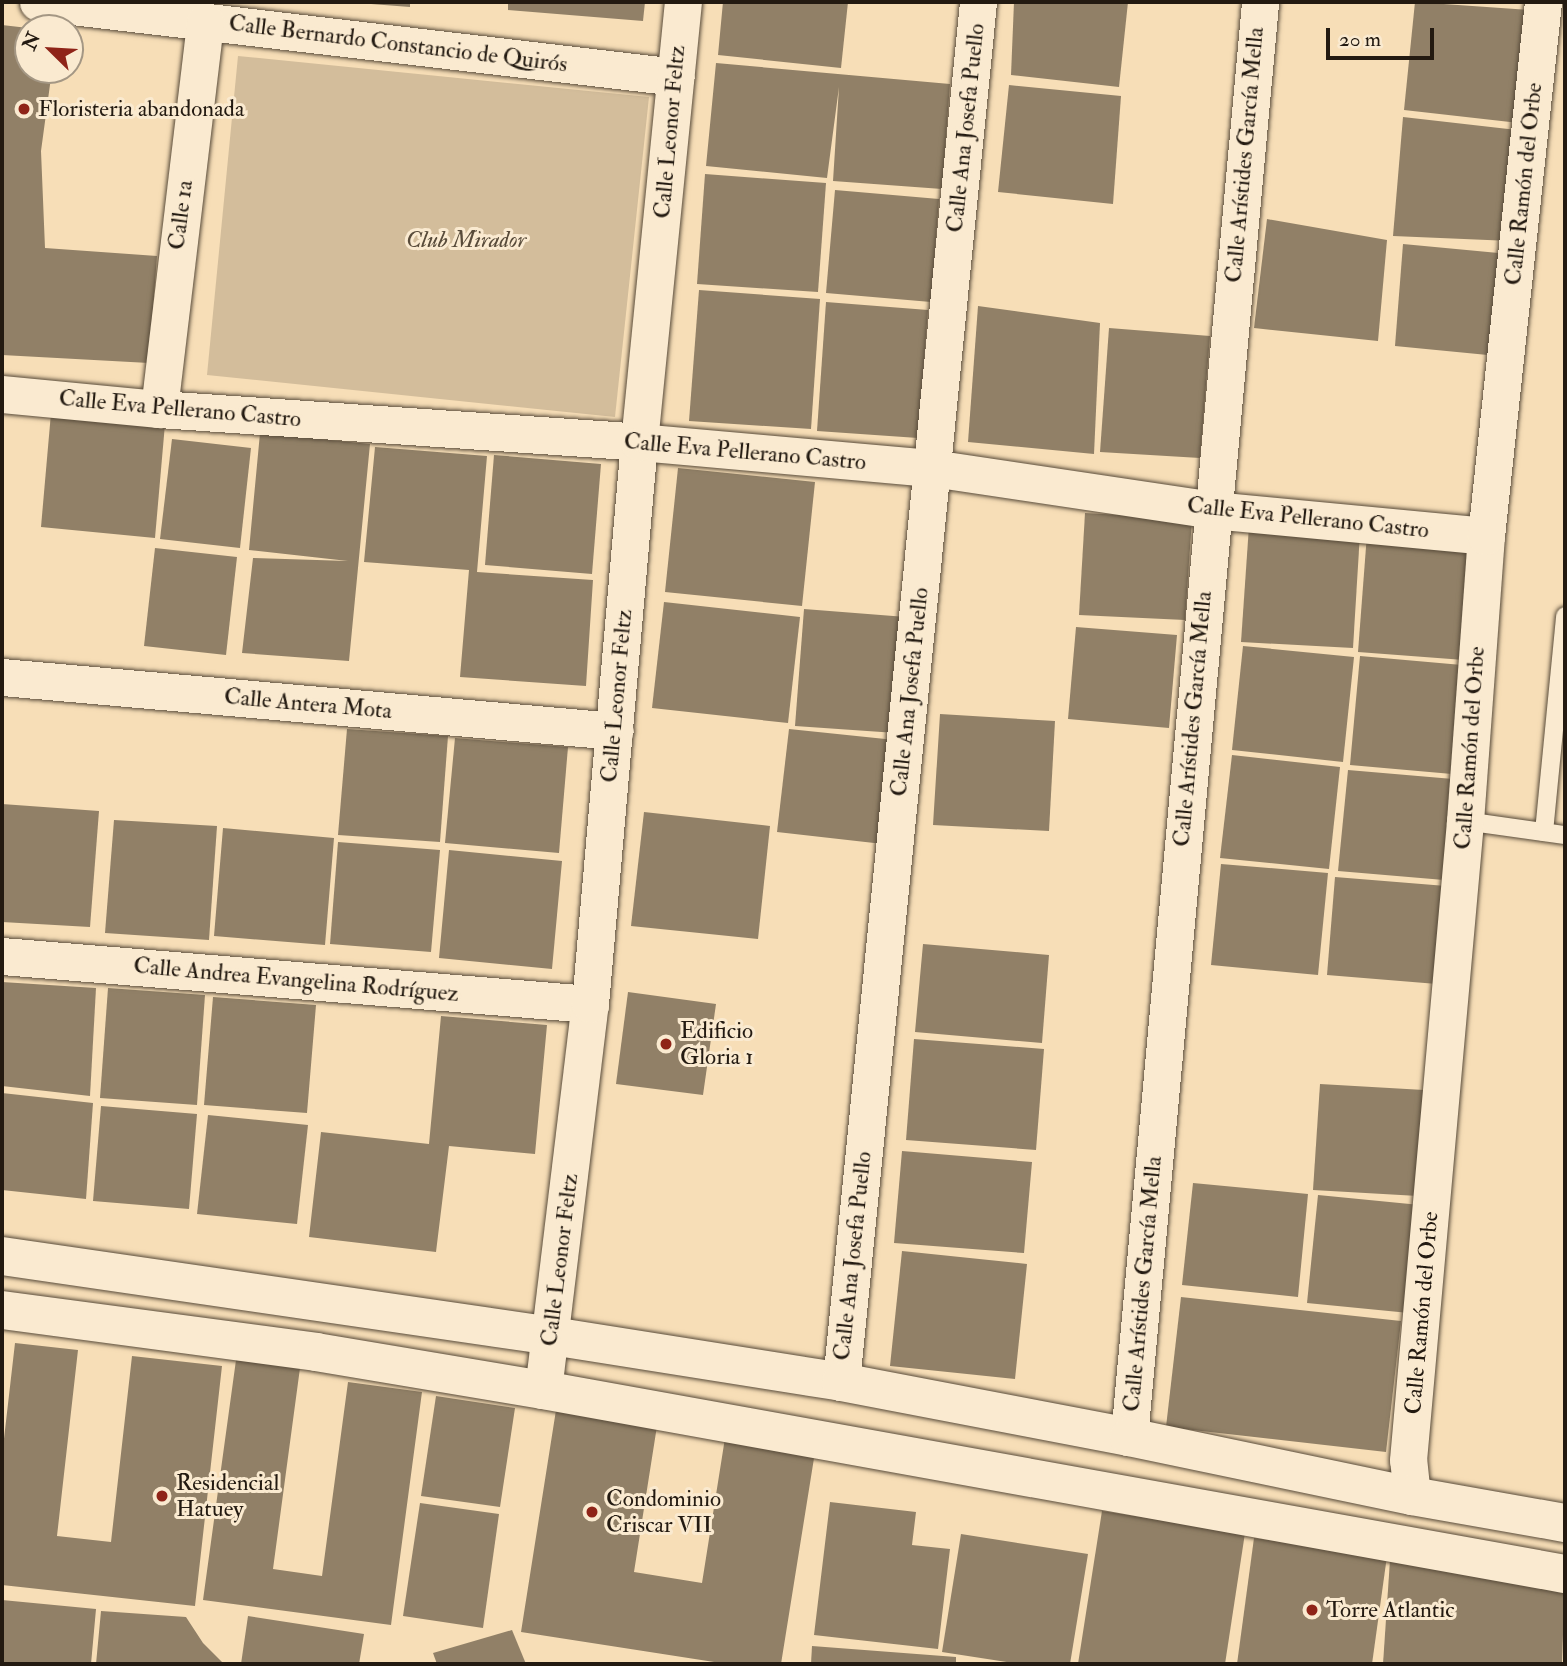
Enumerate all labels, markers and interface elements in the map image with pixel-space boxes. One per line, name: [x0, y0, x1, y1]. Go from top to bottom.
street label: Calle Bernardo Constancio de Quirós: [227, 10, 569, 78]
north arrow: [14, 14, 84, 84]
scale bar: [1329, 14, 1438, 58]
street label: Calle Ana Josefa Puello: [941, 22, 991, 234]
street label: Calle Arístides García Mella: [1220, 26, 1270, 284]
text: 20 m: [1339, 26, 1381, 53]
text: N: [17, 29, 46, 54]
street label: Calle Leonor Feltz: [649, 44, 691, 220]
street label: Calle Ramón del Orbe: [1500, 81, 1548, 287]
place label: Floristeria abandonada: [38, 95, 244, 123]
marker: Floristeria abandonada: [16, 101, 32, 117]
street label: Calle 1a: [163, 179, 199, 251]
park label: Club Mirador: [406, 226, 526, 254]
street label: Calle Eva Pellerano Castro: [58, 385, 302, 433]
street label: Calle Eva Pellerano Castro: [623, 428, 867, 476]
street label: Calle Eva Pellerano Castro: [1186, 492, 1430, 544]
street label: Calle Ana Josefa Puello: [885, 586, 935, 798]
street label: Calle Arístides García Mella: [1168, 590, 1218, 848]
street label: Calle Leonor Feltz: [596, 608, 638, 784]
street label: Calle Ramón del Orbe: [1449, 645, 1491, 851]
street label: Calle Antera Mota: [223, 683, 393, 725]
street label: Calle Andrea Evangelina Rodríguez: [132, 952, 460, 1008]
place label: Edificio Gloria 1: [680, 1017, 753, 1071]
marker: Edificio Gloria 1: [658, 1036, 674, 1052]
street label: Calle Ana Josefa Puello: [828, 1150, 878, 1362]
street label: Calle Arístides García Mella: [1118, 1155, 1168, 1413]
street label: Calle Leonor Feltz: [536, 1172, 584, 1348]
street label: Calle Ramón del Orbe: [1399, 1210, 1445, 1416]
place label: Residencial Hatuey: [176, 1469, 279, 1523]
place label: Condominio Criscar VII: [606, 1485, 721, 1539]
marker: Residencial Hatuey: [154, 1488, 170, 1504]
marker: Condominio Criscar VII: [584, 1504, 600, 1520]
place label: Torre Atlantic: [1326, 1596, 1455, 1624]
marker: Torre Atlantic: [1304, 1602, 1320, 1618]

